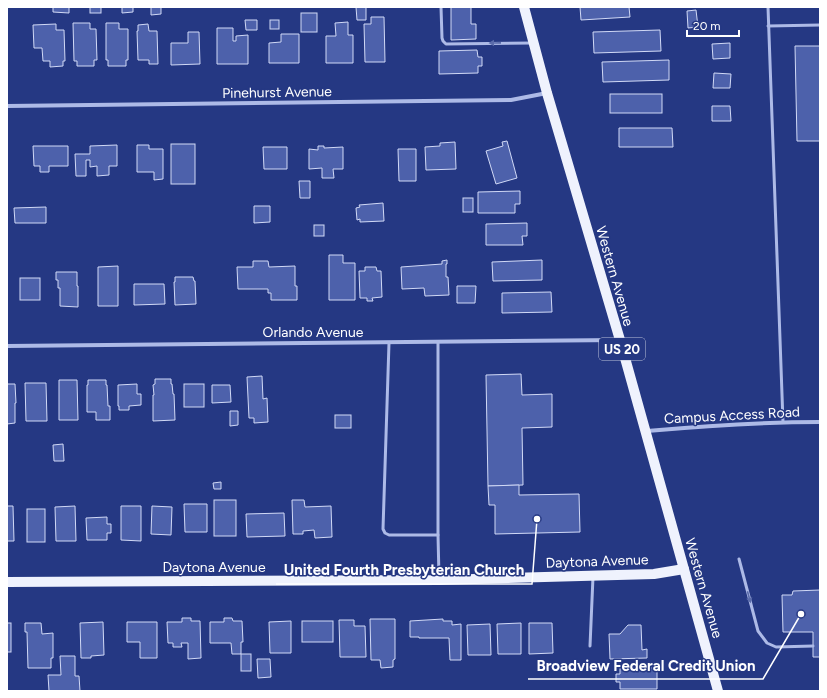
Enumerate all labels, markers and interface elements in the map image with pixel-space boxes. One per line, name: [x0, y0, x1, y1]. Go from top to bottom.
scale bar: [687, 12, 739, 38]
text: 20 m: [693, 19, 721, 33]
one-way arrow: [488, 40, 501, 46]
street label: Pinehurst Avenue: [222, 83, 332, 102]
street label: Western Avenue: [592, 224, 637, 328]
street label: Orlando Avenue: [263, 324, 364, 341]
road number: US 20: [599, 338, 645, 360]
street label: Campus Access Road: [664, 403, 800, 428]
street label: Western Avenue: [681, 536, 726, 640]
street label: Daytona Avenue: [545, 551, 649, 572]
callout: United Fourth Presbyterian Church: [276, 557, 532, 584]
street label: Daytona Avenue: [162, 559, 266, 576]
text: United Fourth Presbyterian Church: [284, 561, 524, 579]
one-way arrow: [746, 591, 752, 603]
callout: Broadview Federal Credit Union: [528, 652, 763, 679]
text: Broadview Federal Credit Union: [536, 657, 756, 675]

